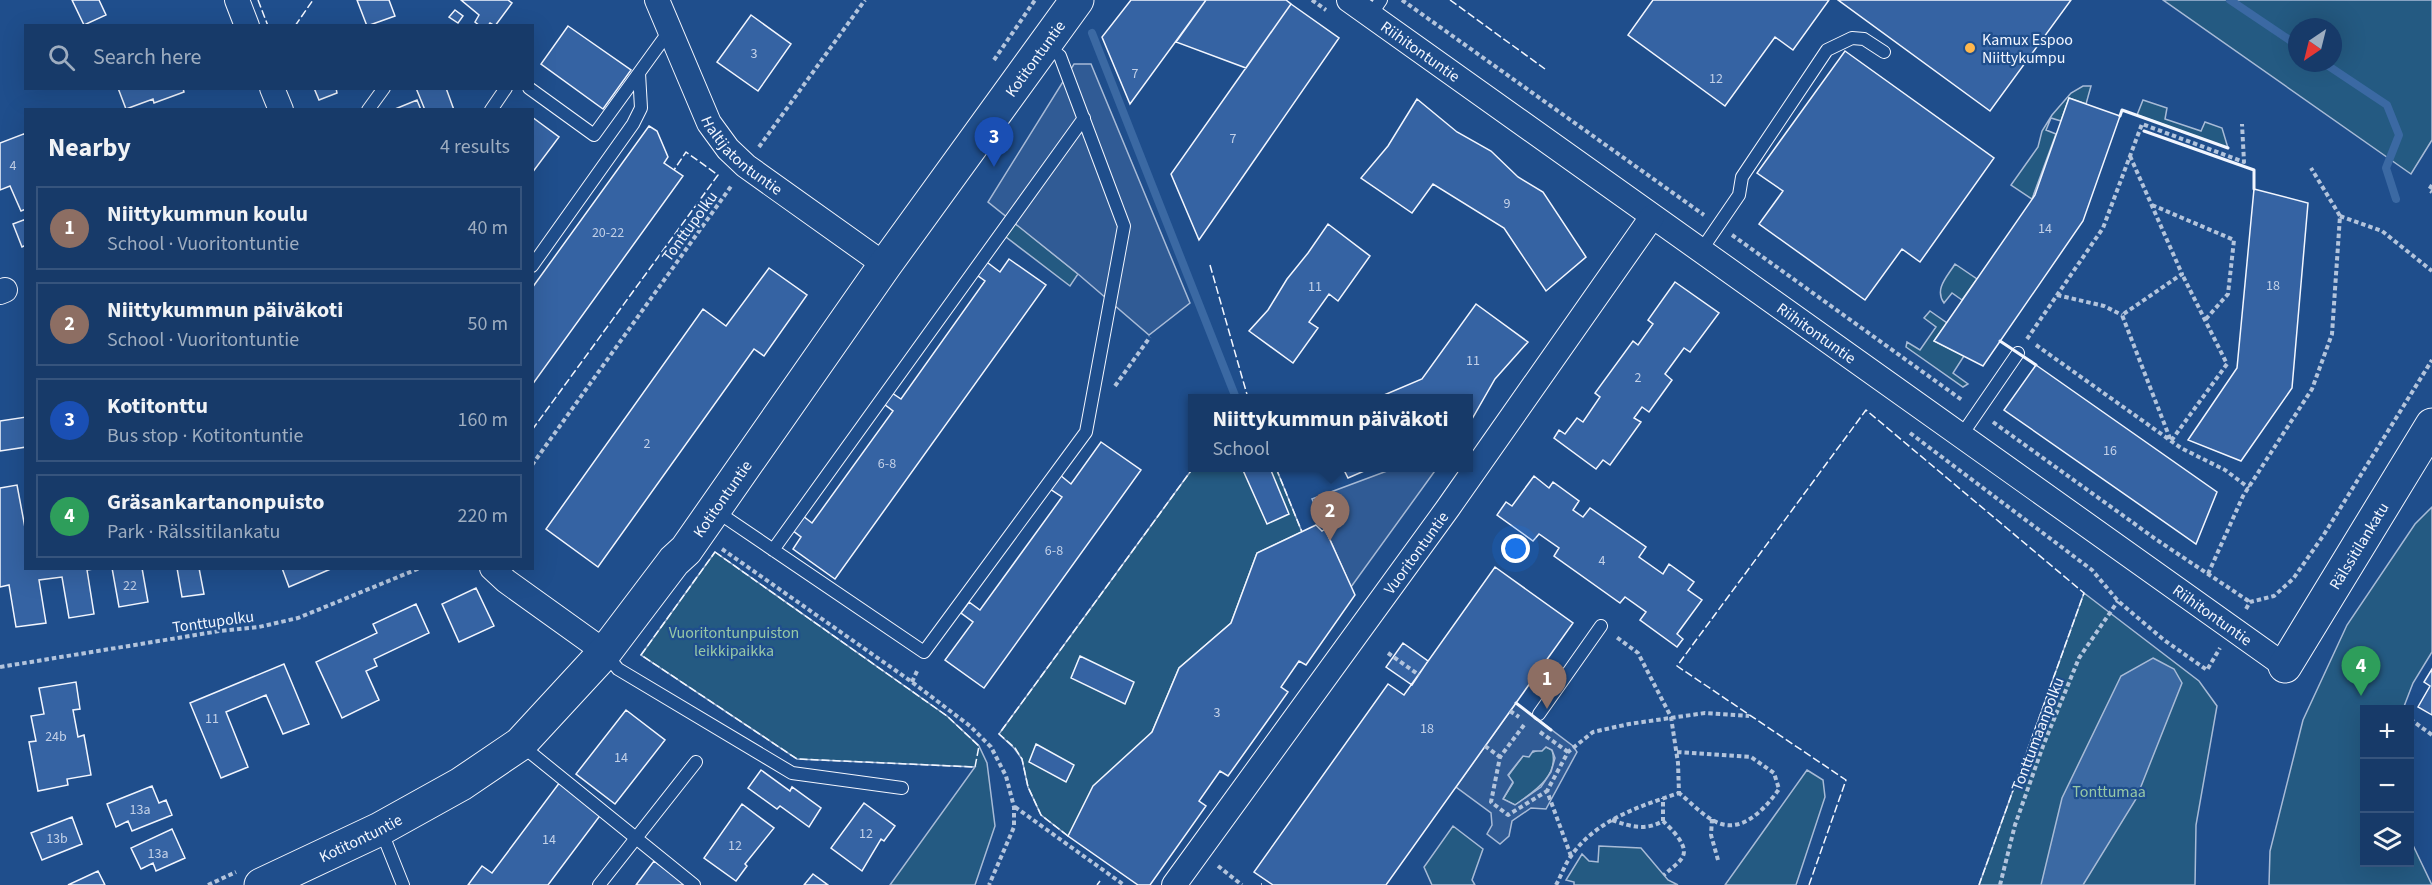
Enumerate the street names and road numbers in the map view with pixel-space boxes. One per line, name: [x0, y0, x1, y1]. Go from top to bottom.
street label: Kotitontuntie: [1000, 16, 1071, 102]
street label: Riihitontuntie: [1376, 16, 1464, 88]
street label: Haltijatontuntie: [695, 113, 787, 201]
street label: Tonttupolku: [657, 187, 723, 266]
street label: Riihitontuntie: [1772, 298, 1860, 369]
street label: Kotitontuntie: [688, 456, 758, 542]
street label: Rälssitilankatu: [2324, 498, 2394, 594]
street label: Vuoritontuntie: [1379, 507, 1454, 599]
street label: Riihitontuntie: [2168, 580, 2256, 651]
street label: Tonttupolku: [171, 605, 255, 639]
street label: Tonttumaanpolku: [2006, 674, 2070, 794]
street label: Kotitontuntie: [316, 809, 406, 868]

